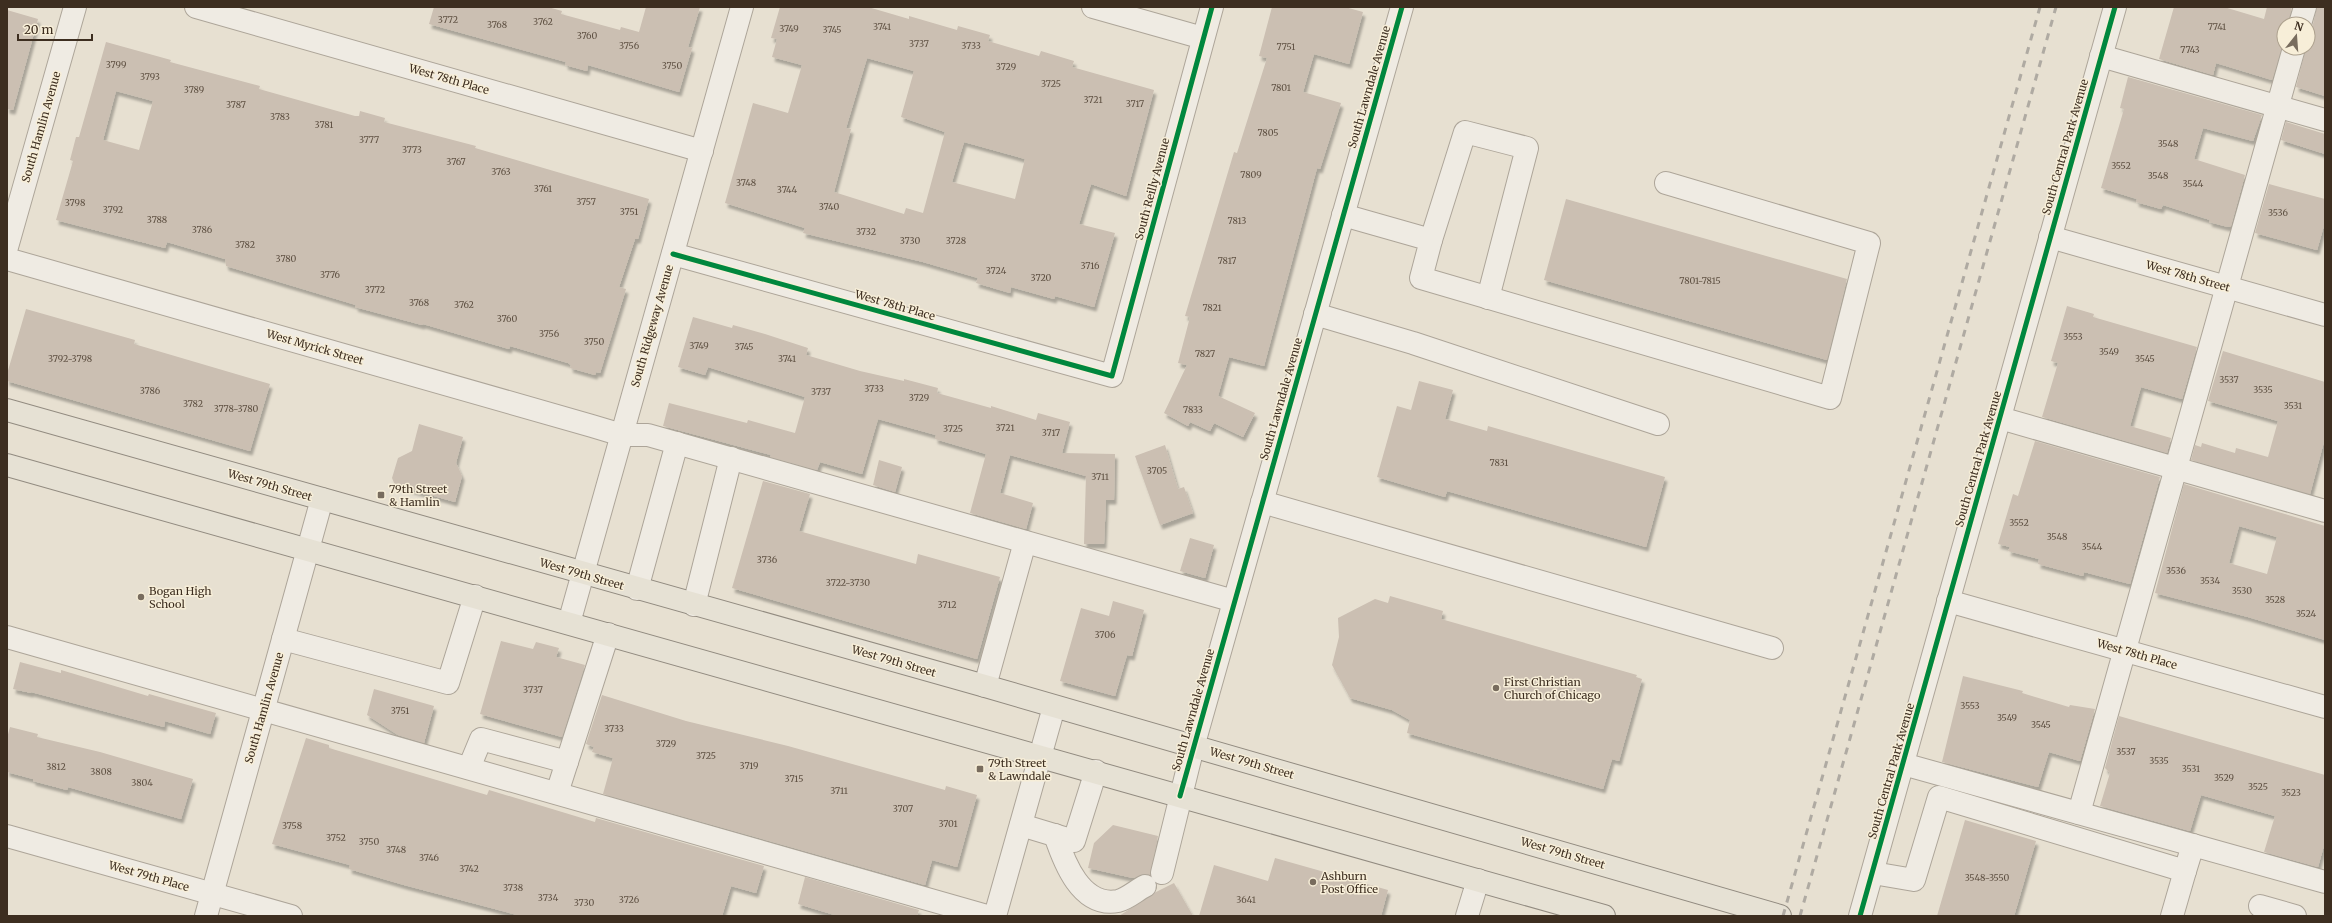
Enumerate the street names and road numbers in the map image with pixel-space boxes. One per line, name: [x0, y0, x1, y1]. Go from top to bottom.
street label: South Lawndale Avenue: [1345, 24, 1393, 150]
street label: West 78th Place: [406, 61, 491, 97]
street label: South Hamlin Avenue: [18, 70, 64, 184]
street label: South Central Park Avenue: [2039, 77, 2091, 217]
street label: South Reilly Avenue: [1132, 136, 1172, 242]
street label: West 78th Street: [2143, 257, 2232, 295]
street label: South Ridgeway Avenue: [628, 263, 676, 389]
street label: West 78th Place: [852, 287, 937, 323]
street label: West Myrick Street: [264, 326, 366, 368]
street label: South Lawndale Avenue: [1257, 336, 1305, 462]
street label: South Central Park Avenue: [1952, 389, 2004, 529]
street label: West 79th Street: [225, 466, 314, 504]
street label: West 79th Street: [537, 555, 626, 593]
street label: West 78th Place: [2094, 636, 2179, 672]
street label: West 79th Street: [849, 642, 938, 680]
street label: South Lawndale Avenue: [1169, 647, 1217, 773]
street label: South Hamlin Avenue: [241, 651, 287, 765]
street label: South Central Park Avenue: [1865, 701, 1917, 841]
street label: West 79th Street: [1207, 744, 1296, 782]
street label: West 79th Street: [1518, 834, 1607, 872]
street label: West 79th Place: [106, 858, 191, 894]

